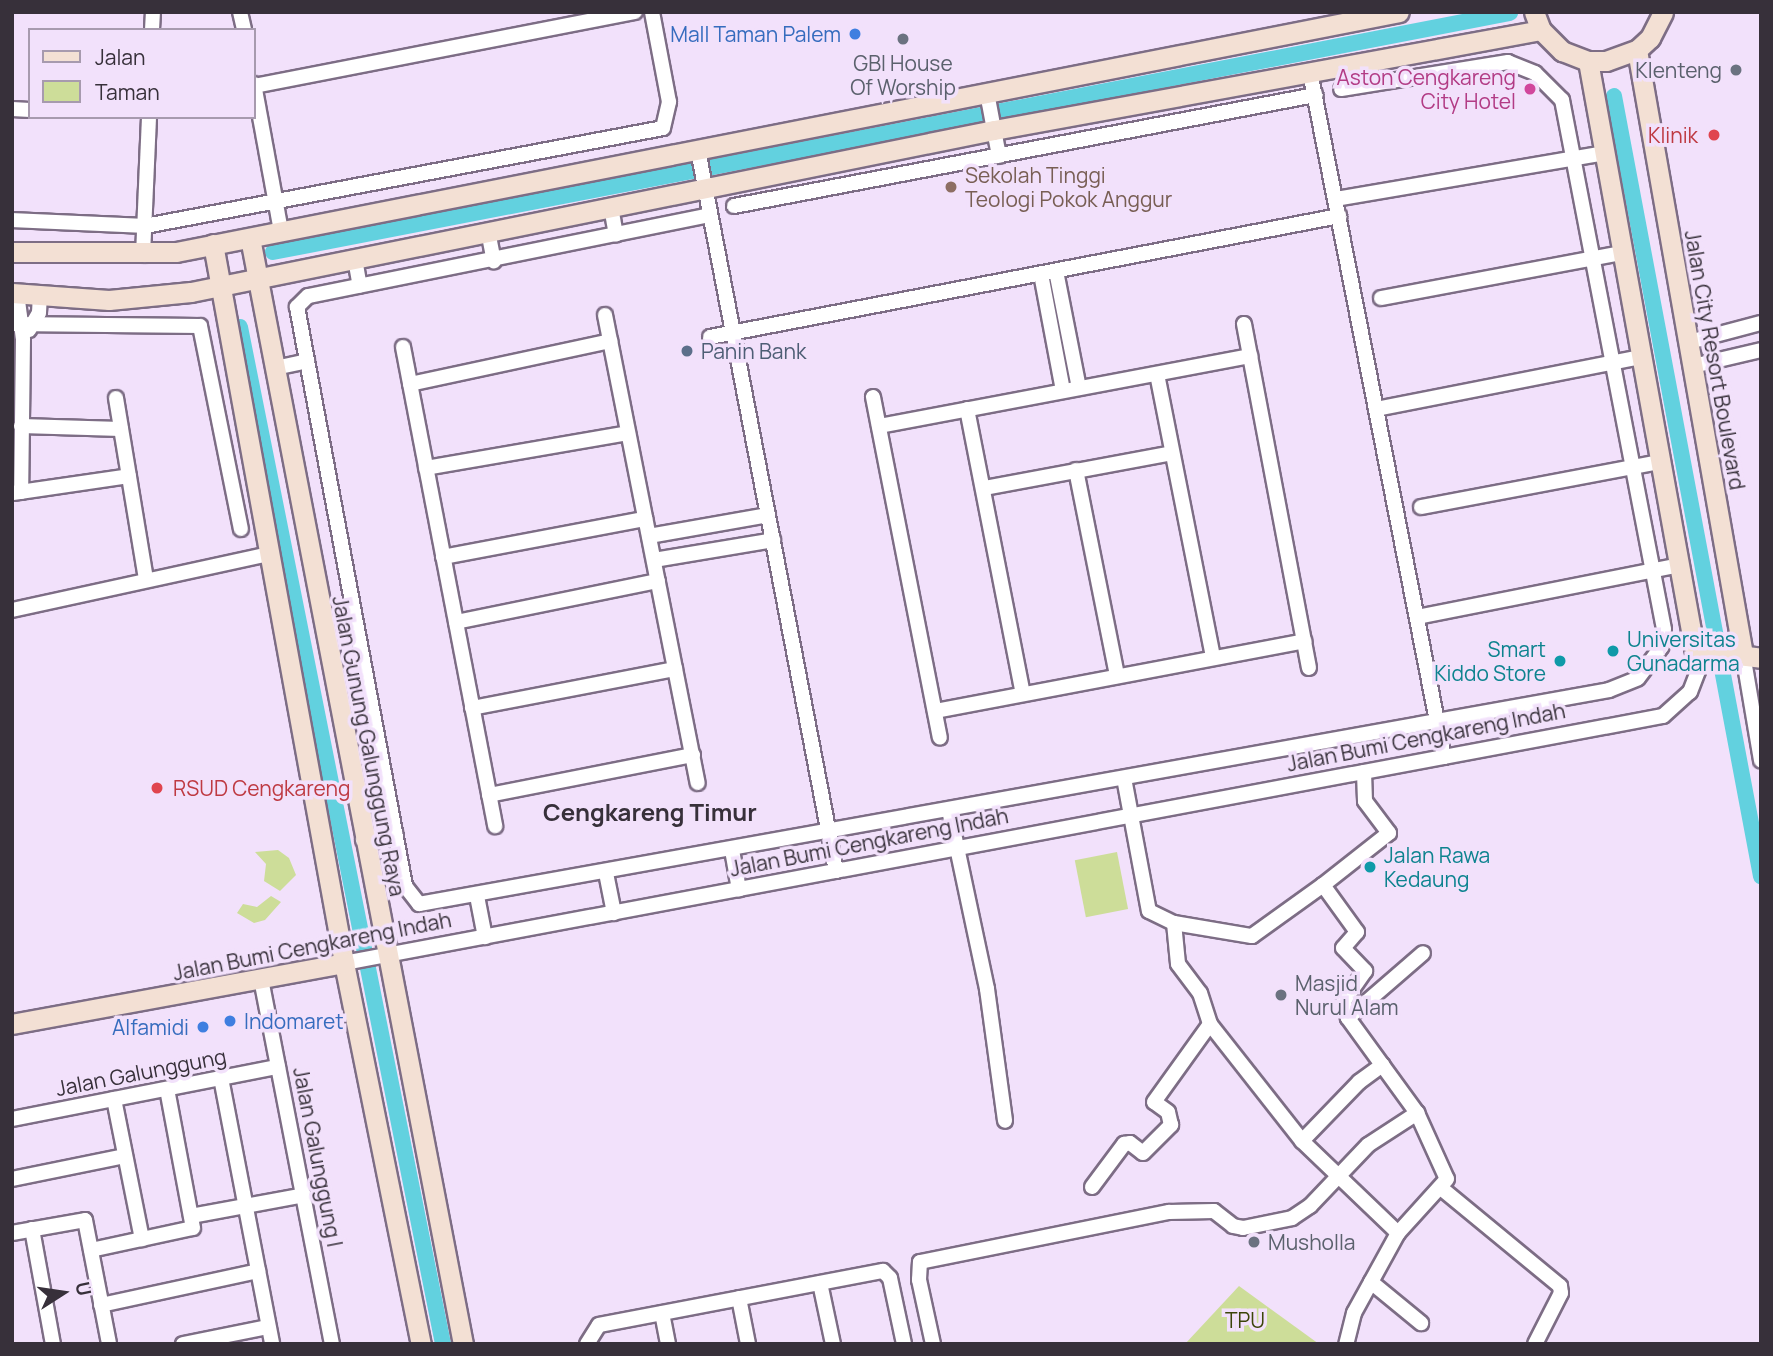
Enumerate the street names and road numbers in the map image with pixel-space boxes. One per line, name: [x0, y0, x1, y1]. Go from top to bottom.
street label: Jalan City Resort Boulevard: [1680, 228, 1750, 492]
street label: Jalan Gunung Galunggung Raya: [328, 594, 410, 898]
street label: Jalan Bumi Cengkareng Indah: [1285, 698, 1567, 776]
street label: Jalan Bumi Cengkareng Indah: [728, 803, 1010, 881]
street label: Jalan Bumi Cengkareng Indah: [171, 907, 453, 985]
street label: Jalan Galunggung: [54, 1043, 228, 1101]
street label: Jalan Galunggung I: [288, 1065, 348, 1249]

